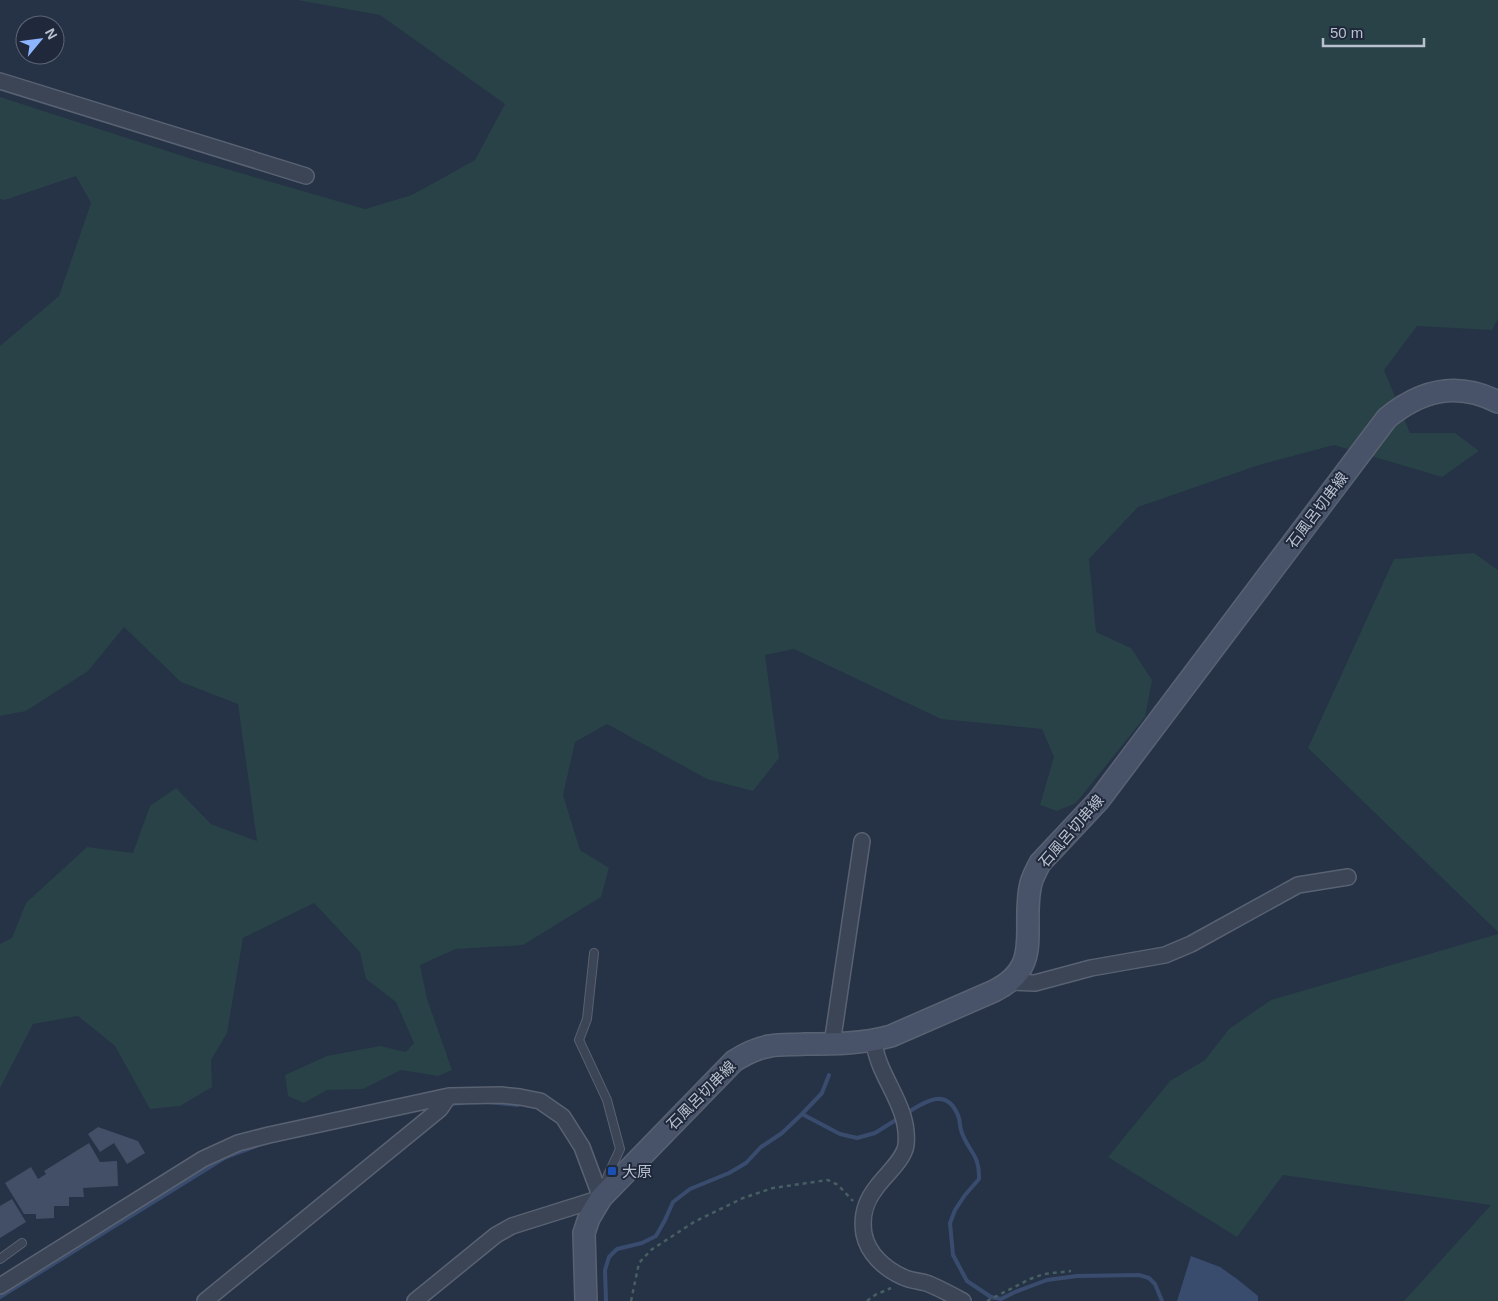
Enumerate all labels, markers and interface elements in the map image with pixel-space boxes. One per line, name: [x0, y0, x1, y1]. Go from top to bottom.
north arrow: [15, 15, 65, 65]
scale bar: [1323, 15, 1424, 47]
text: 50 m: [1330, 24, 1363, 41]
text: N: [42, 25, 61, 42]
street label: 石風呂切串線: [1283, 469, 1351, 551]
street label: 石風呂切串線: [1035, 791, 1107, 871]
street label: 石風呂切串線: [663, 1057, 739, 1133]
place label: 大原: [622, 1163, 652, 1180]
marker: 大原: [606, 1165, 618, 1177]

